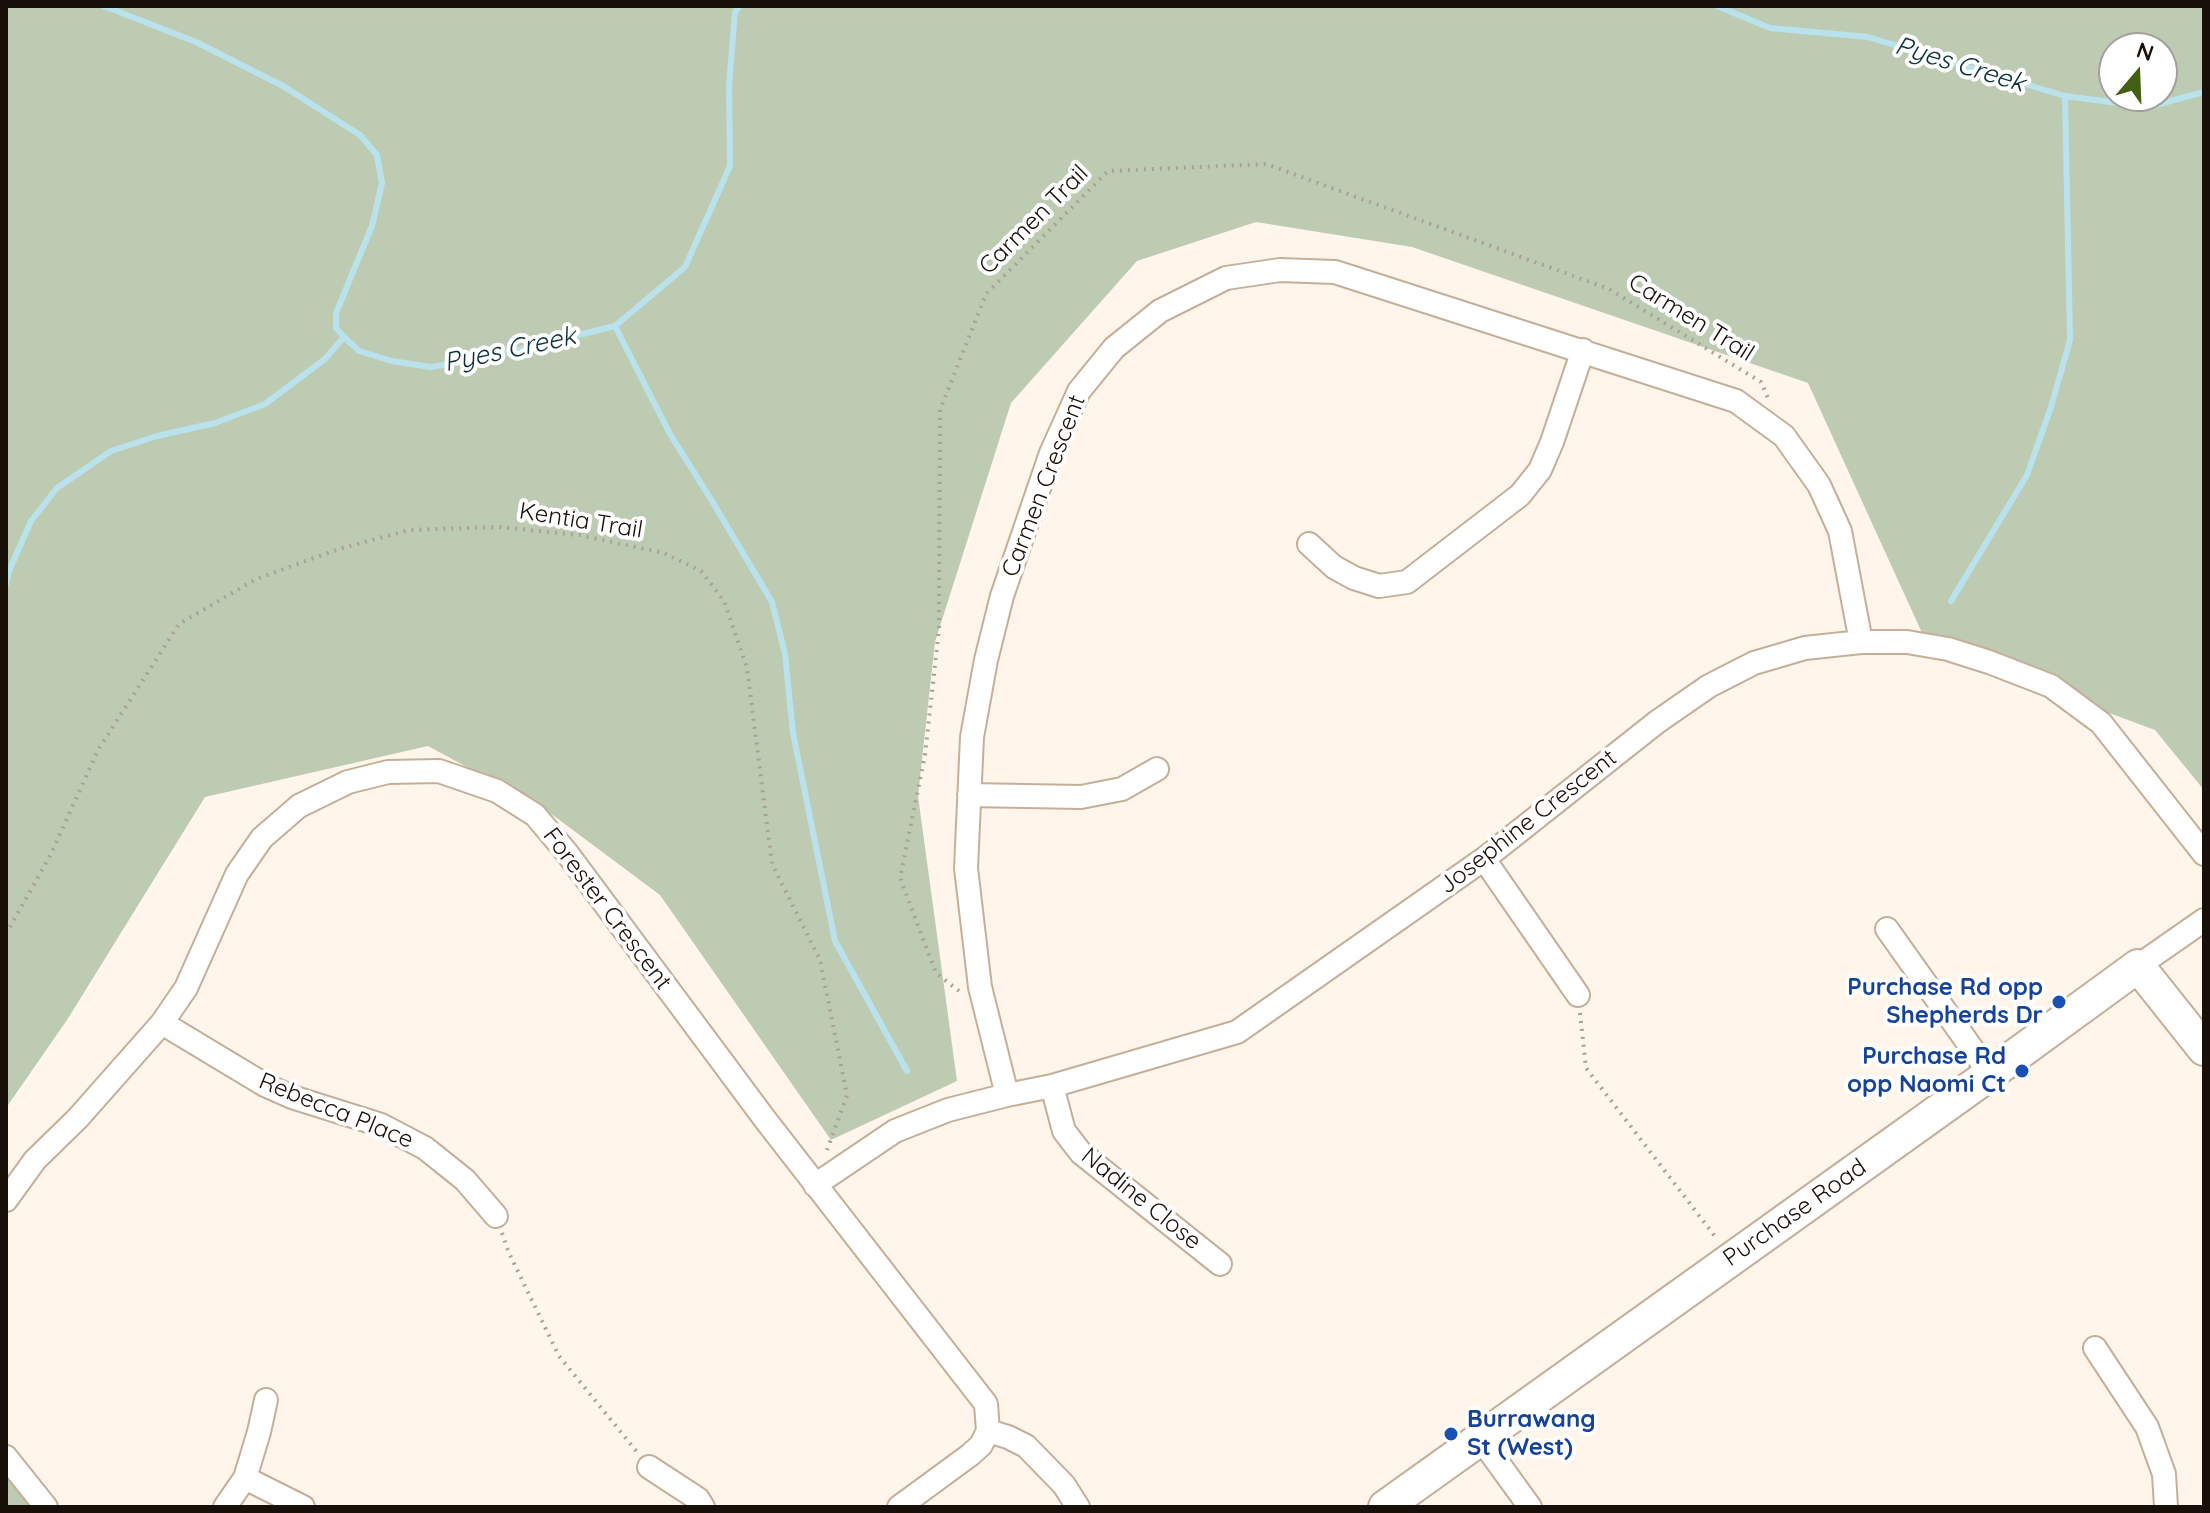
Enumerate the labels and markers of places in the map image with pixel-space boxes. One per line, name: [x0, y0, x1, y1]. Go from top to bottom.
place label: Purchase Rd opp Shepherds Dr: [1847, 974, 2043, 1030]
marker: Purchase Rd opp Shepherds Dr: [2050, 993, 2068, 1011]
place label: Purchase Rd opp Naomi Ct: [1847, 1043, 2006, 1099]
marker: Purchase Rd opp Naomi Ct: [2013, 1062, 2031, 1080]
place label: Burrawang St (West): [1467, 1406, 1595, 1462]
marker: Burrawang St (West): [1442, 1425, 1460, 1443]

